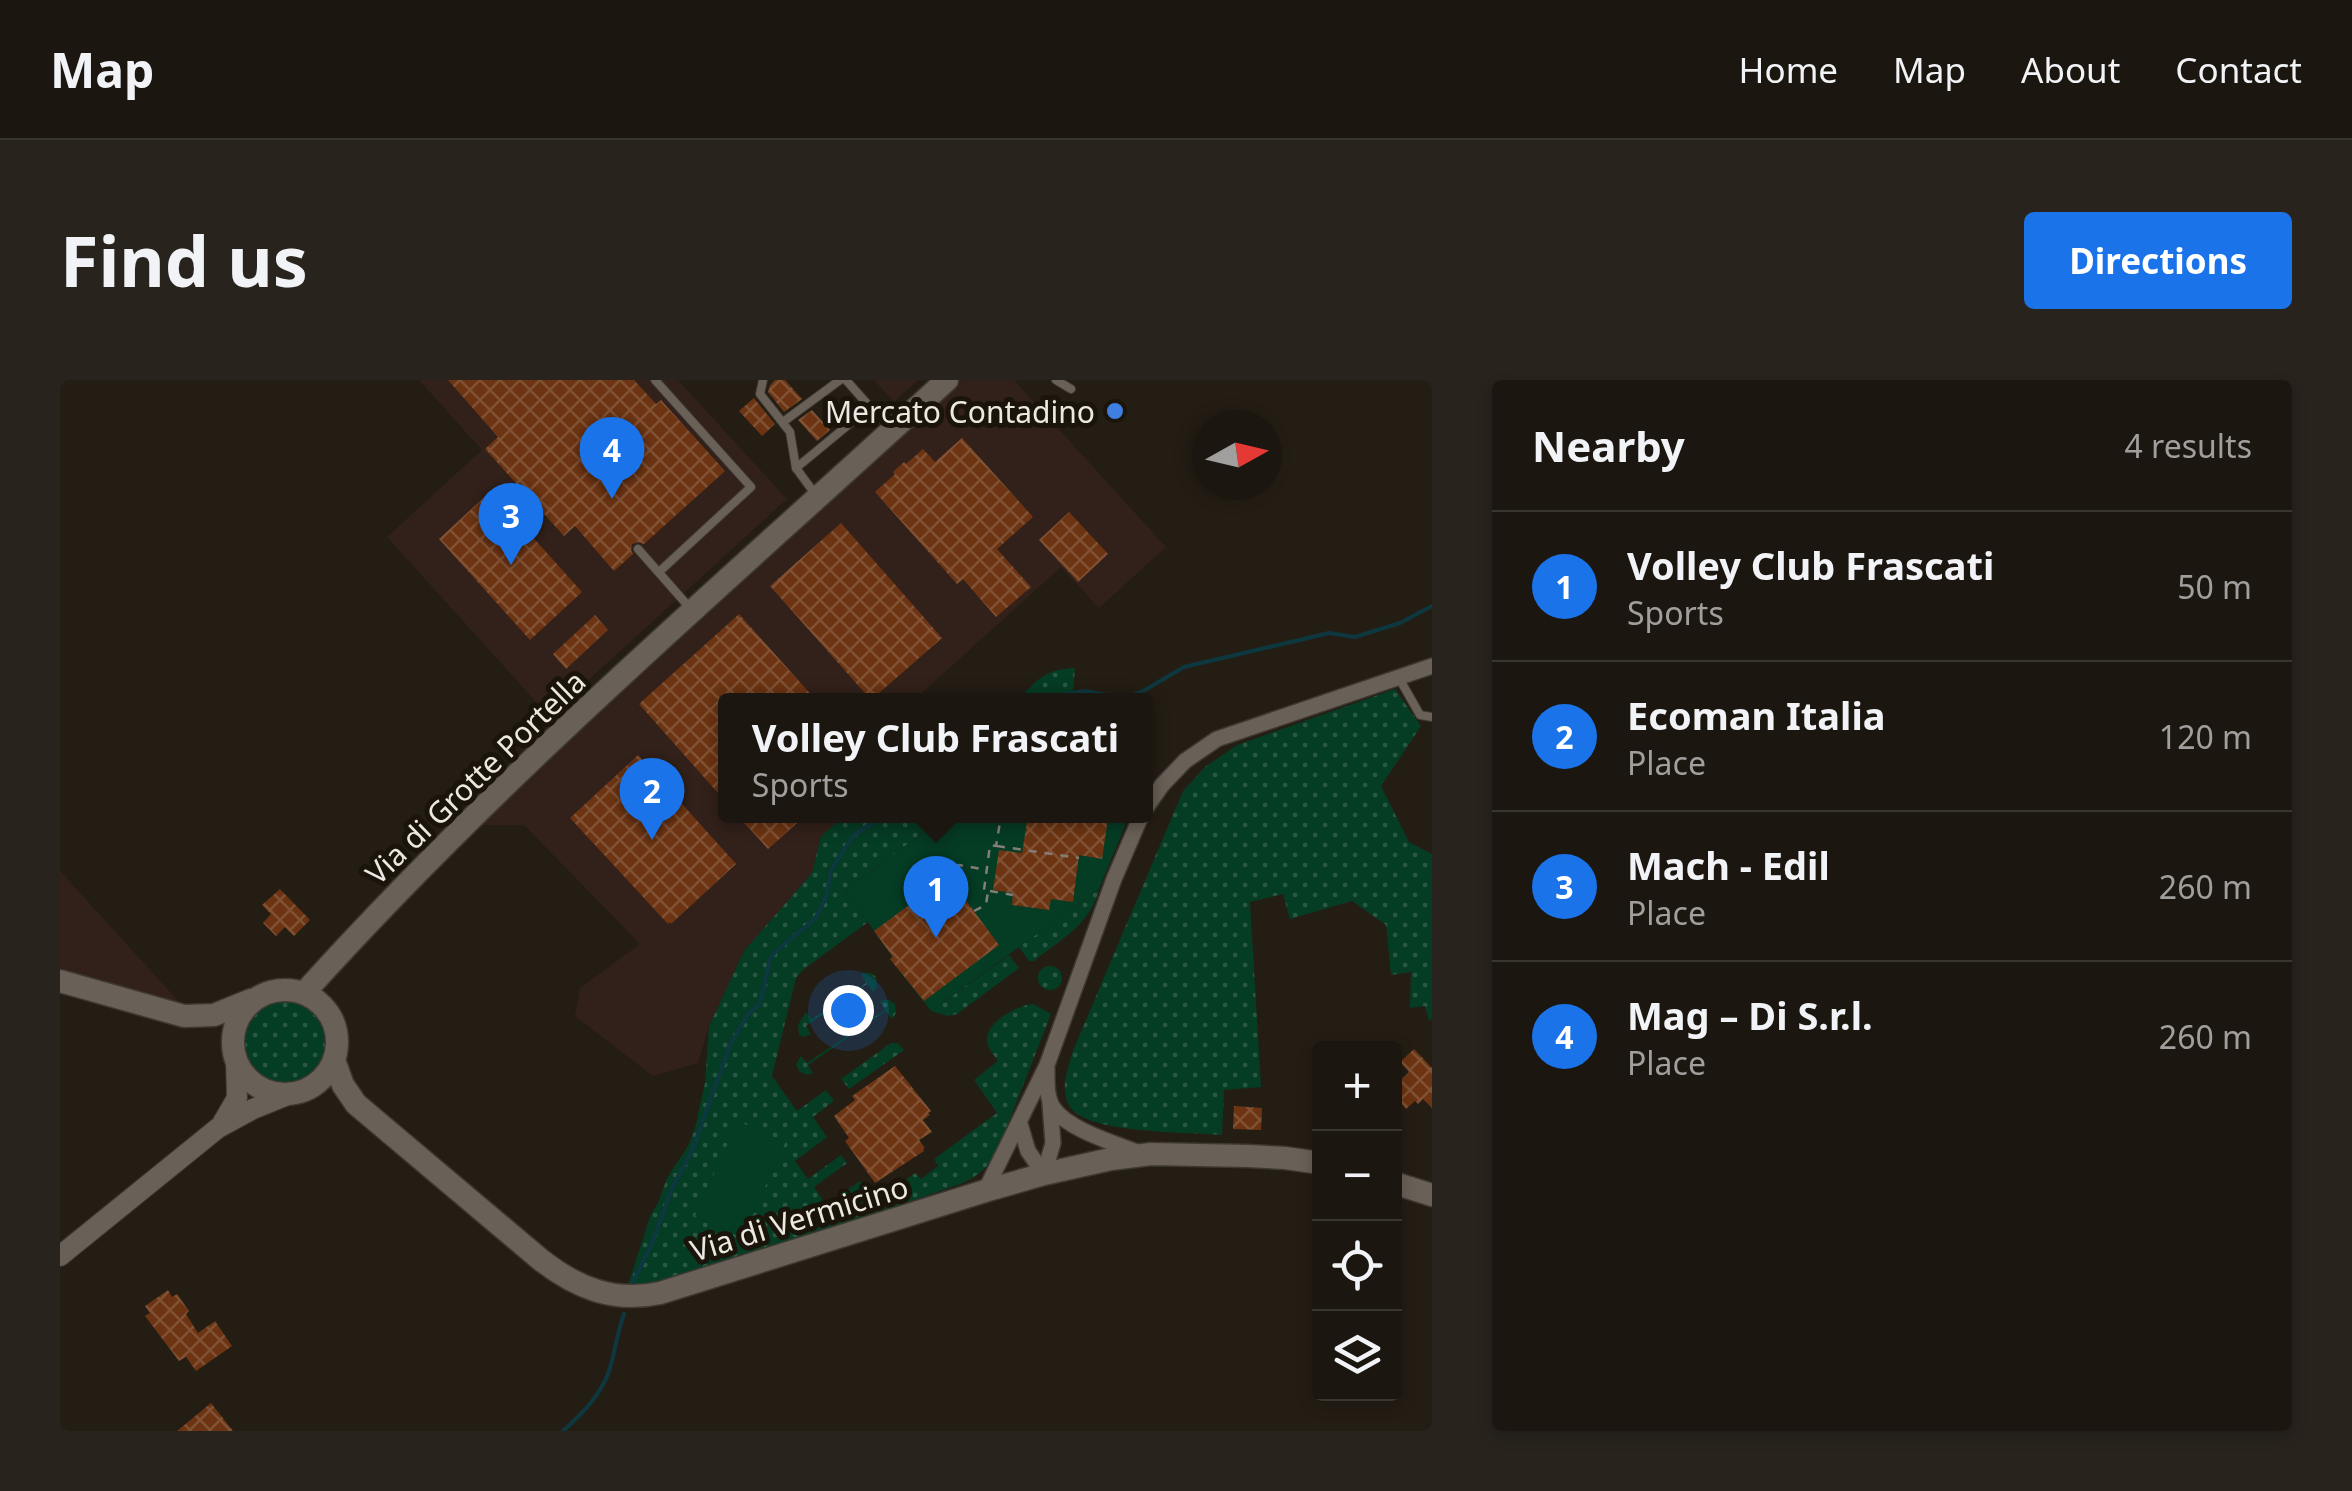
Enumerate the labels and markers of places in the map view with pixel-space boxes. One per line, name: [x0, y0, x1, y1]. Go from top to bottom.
place label: Mercato Contadino: [825, 391, 1095, 432]
marker: Mercato Contadino: [1104, 400, 1126, 422]
pin: 4: [580, 416, 644, 499]
pin: 3: [478, 482, 544, 565]
pin: 2: [620, 758, 684, 840]
pin: 1: [904, 856, 968, 938]

